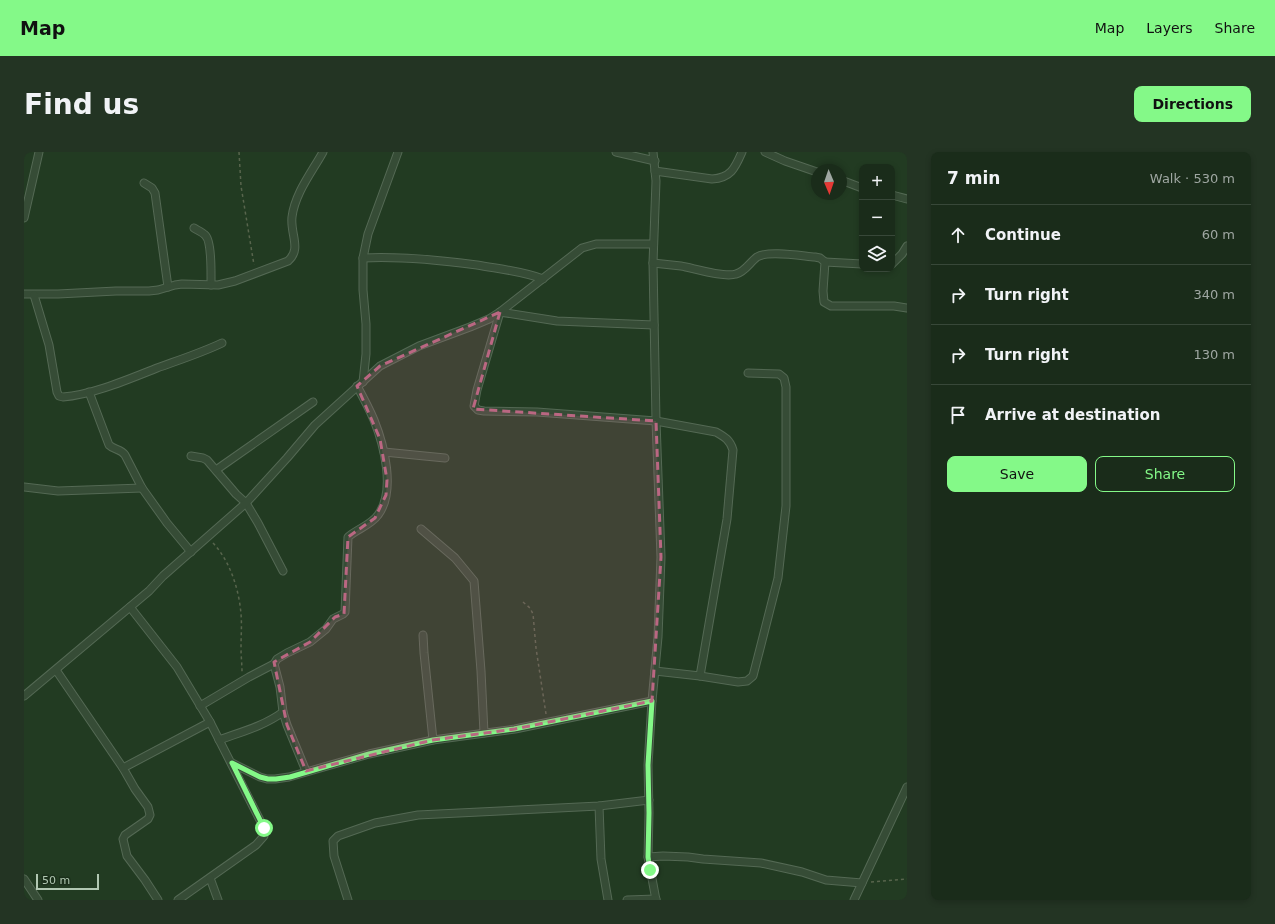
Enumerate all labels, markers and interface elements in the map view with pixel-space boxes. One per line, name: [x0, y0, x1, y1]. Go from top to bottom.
text: Map: [20, 17, 65, 39]
text: Map: [1095, 20, 1124, 36]
text: Layers: [1146, 20, 1193, 36]
text: Share: [1215, 20, 1255, 36]
button: Directions: [1134, 86, 1251, 122]
text: Find us: [24, 88, 139, 121]
north arrow: [811, 164, 847, 200]
map controls: [859, 164, 895, 272]
button: +: [859, 164, 895, 200]
text: 7 min: [947, 168, 1000, 188]
text: Walk · 530 m: [1150, 171, 1235, 186]
button: −: [859, 200, 895, 236]
icon: ahead: [947, 224, 969, 246]
text: Continue: [985, 226, 1061, 244]
text: 60 m: [1202, 227, 1235, 242]
button: layers: [859, 236, 895, 272]
icon: right: [947, 284, 969, 306]
text: Turn right: [985, 286, 1069, 304]
text: 340 m: [1193, 287, 1235, 302]
icon: right: [947, 344, 969, 366]
text: Turn right: [985, 346, 1069, 364]
text: 130 m: [1193, 347, 1235, 362]
icon: arrive: [947, 404, 969, 426]
text: Arrive at destination: [985, 406, 1160, 424]
button: Save: [947, 456, 1087, 492]
button: Share: [1095, 456, 1235, 492]
route start: [255, 819, 273, 837]
route end: [641, 861, 659, 879]
scale bar: [36, 872, 99, 891]
text: 50 m: [42, 874, 70, 887]

